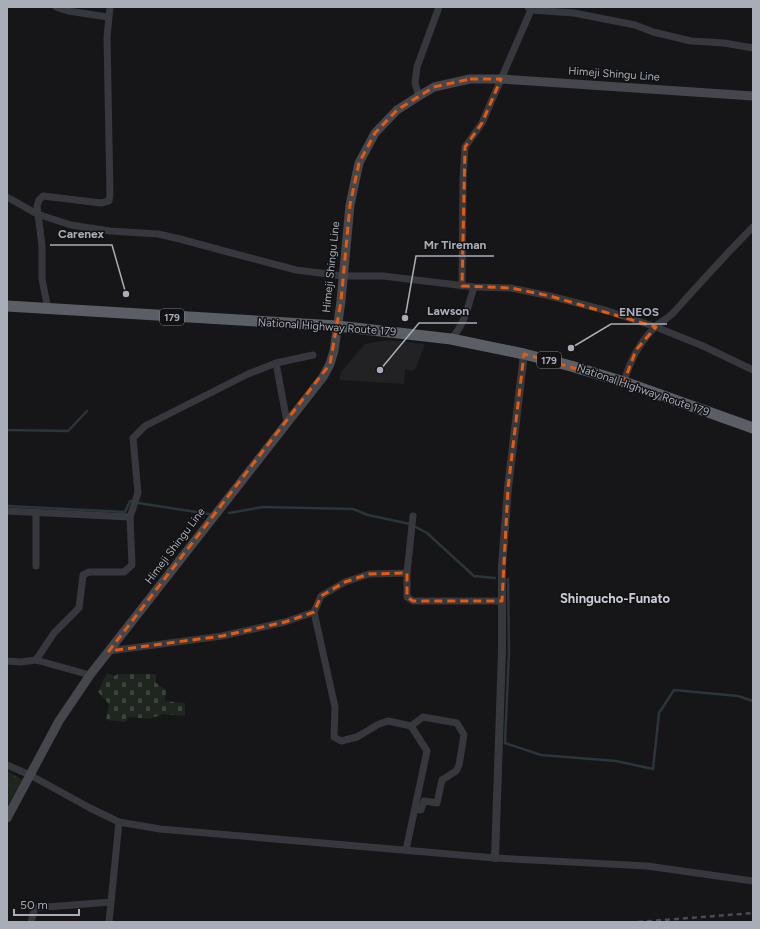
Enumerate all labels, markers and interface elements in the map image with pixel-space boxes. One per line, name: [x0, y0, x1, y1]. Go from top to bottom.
street label: Himeji Shingu Line: [568, 64, 660, 84]
callout: Carenex: [50, 221, 112, 245]
street label: Himeji Shingu Line: [320, 221, 342, 313]
text: Carenex: [58, 227, 105, 241]
callout: Mr Tireman: [416, 232, 494, 256]
text: Mr Tireman: [424, 238, 487, 252]
callout: Lawson: [419, 299, 477, 323]
callout: ENEOS: [611, 300, 667, 324]
text: Lawson: [427, 304, 469, 318]
text: ENEOS: [619, 305, 659, 319]
road number: 179: [160, 309, 184, 325]
street label: National Highway Route 179: [257, 316, 397, 338]
road number: 179: [537, 352, 561, 368]
street label: National Highway Route 179: [575, 361, 711, 419]
street label: Himeji Shingu Line: [142, 505, 208, 587]
district label: Shingucho-Funato: [560, 591, 670, 606]
scale bar: [14, 891, 79, 917]
text: 50 m: [20, 898, 48, 912]

